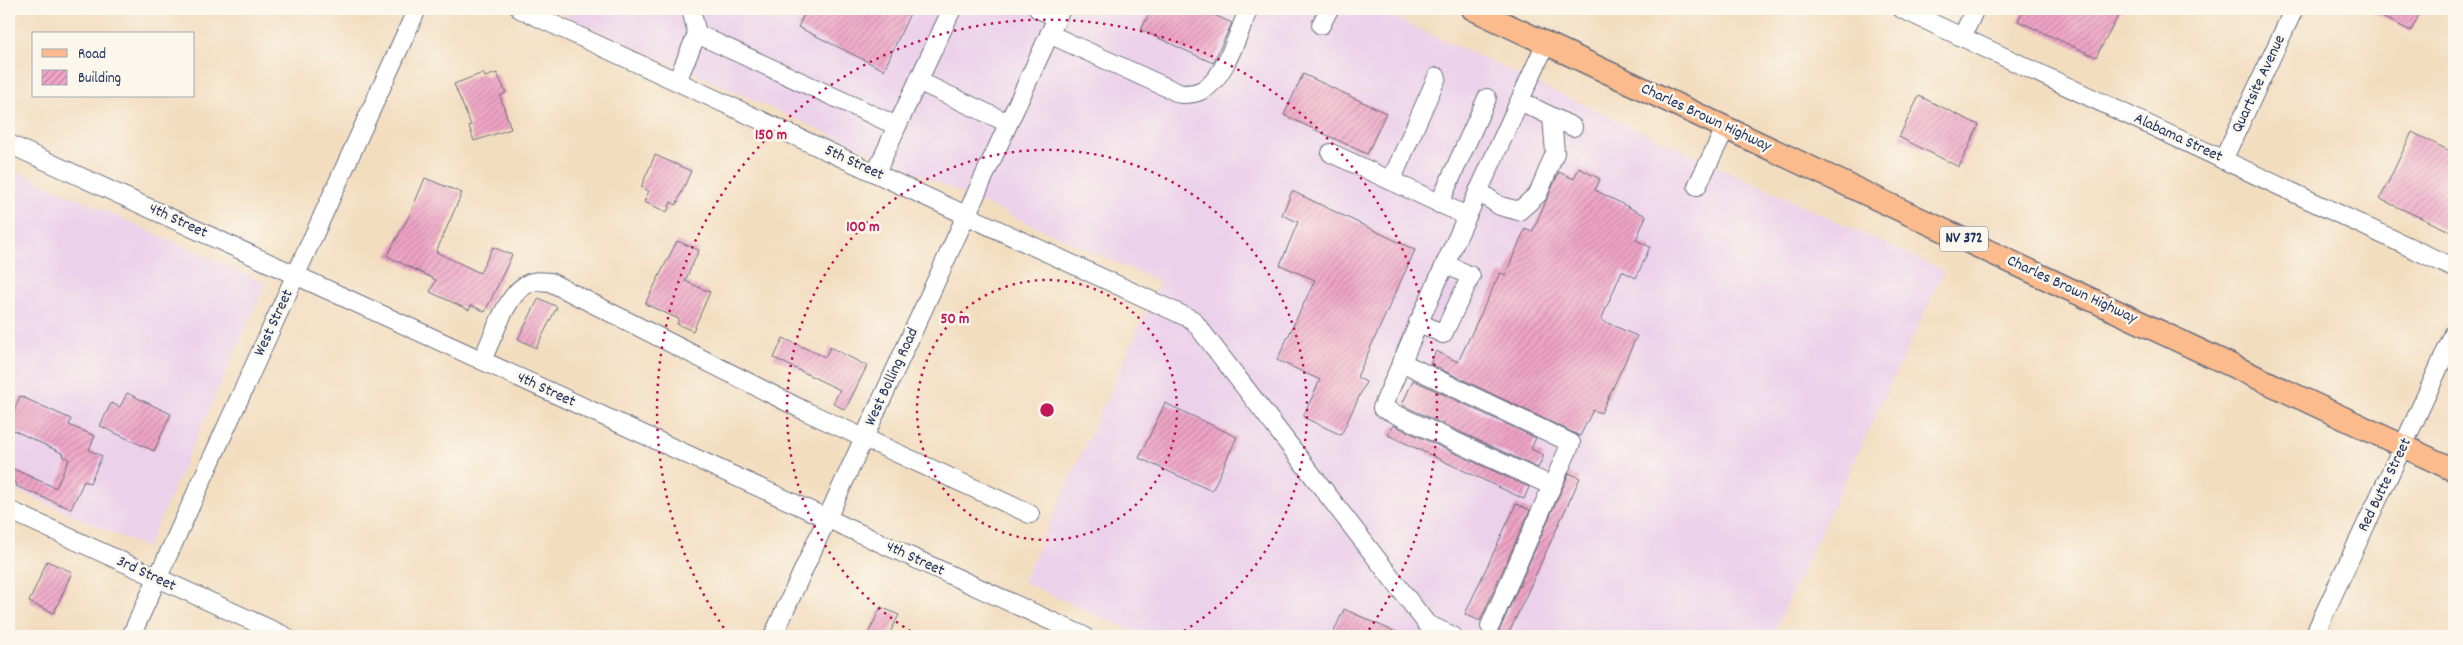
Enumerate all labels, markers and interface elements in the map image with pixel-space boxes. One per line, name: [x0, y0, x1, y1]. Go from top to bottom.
street label: Quartsite Avenue: [2226, 31, 2292, 137]
legend: [32, 32, 195, 98]
text: Road: [78, 44, 106, 66]
text: Building: [78, 68, 121, 90]
street label: Charles Brown Highway: [1637, 78, 1776, 159]
street label: Alabama Street: [2130, 107, 2226, 169]
text: 150 m: [755, 125, 787, 147]
street label: 5th Street: [821, 139, 888, 187]
street label: 4th Street: [145, 197, 211, 245]
text: 100 m: [846, 217, 880, 239]
road number: NV 372: [1940, 226, 1988, 252]
street label: Charles Brown Highway: [2003, 250, 2142, 331]
street label: West Street: [248, 286, 300, 360]
text: 50 m: [941, 309, 969, 331]
street label: West Bolling Road: [859, 324, 925, 430]
street label: 4th Street: [513, 366, 579, 414]
centre of rings: [1038, 401, 1056, 419]
street label: Red Butte Street: [2352, 434, 2418, 536]
street label: 4th Street: [882, 535, 948, 583]
street label: 3rd Street: [113, 550, 180, 598]

